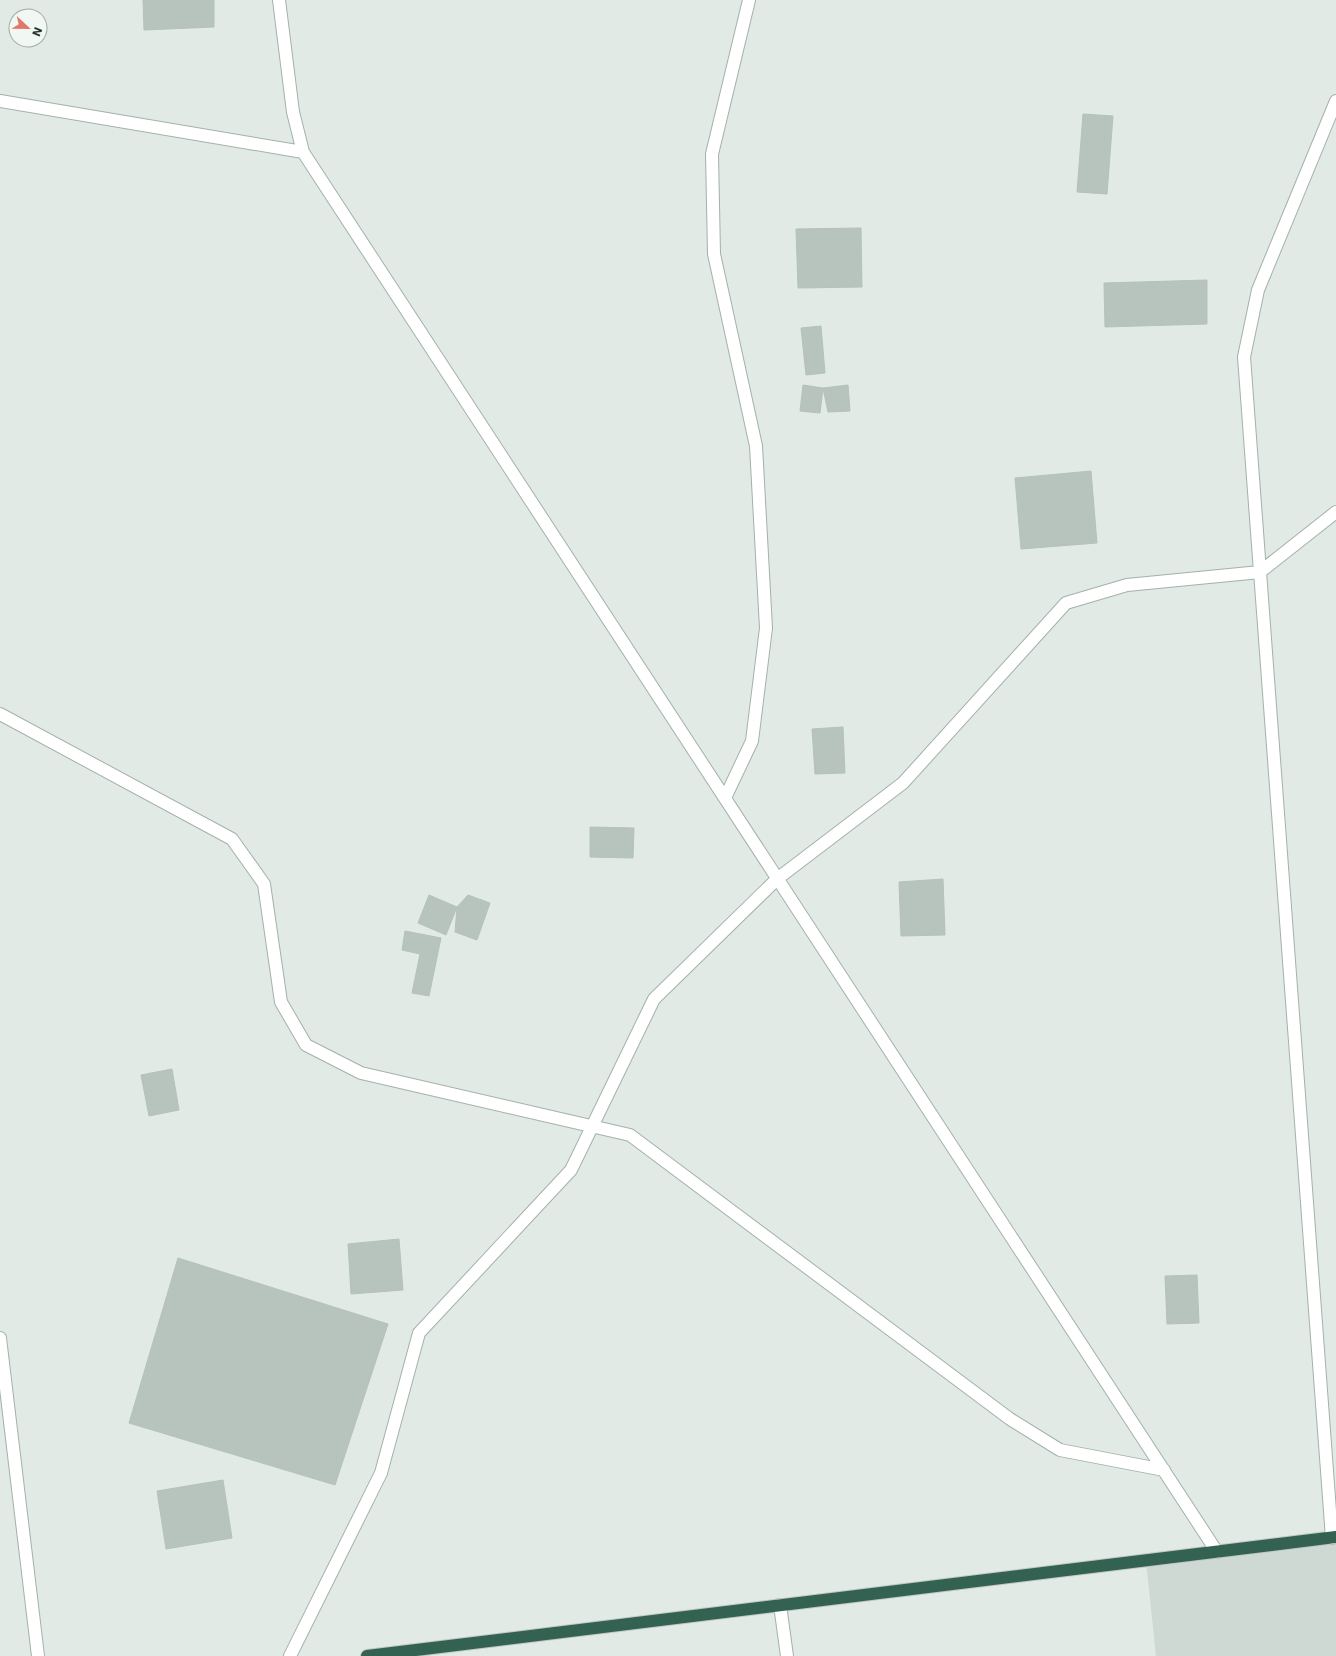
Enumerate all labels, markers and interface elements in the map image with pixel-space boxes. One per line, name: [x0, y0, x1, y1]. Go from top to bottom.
north arrow: [8, 8, 48, 48]
text: N: [29, 25, 45, 38]

